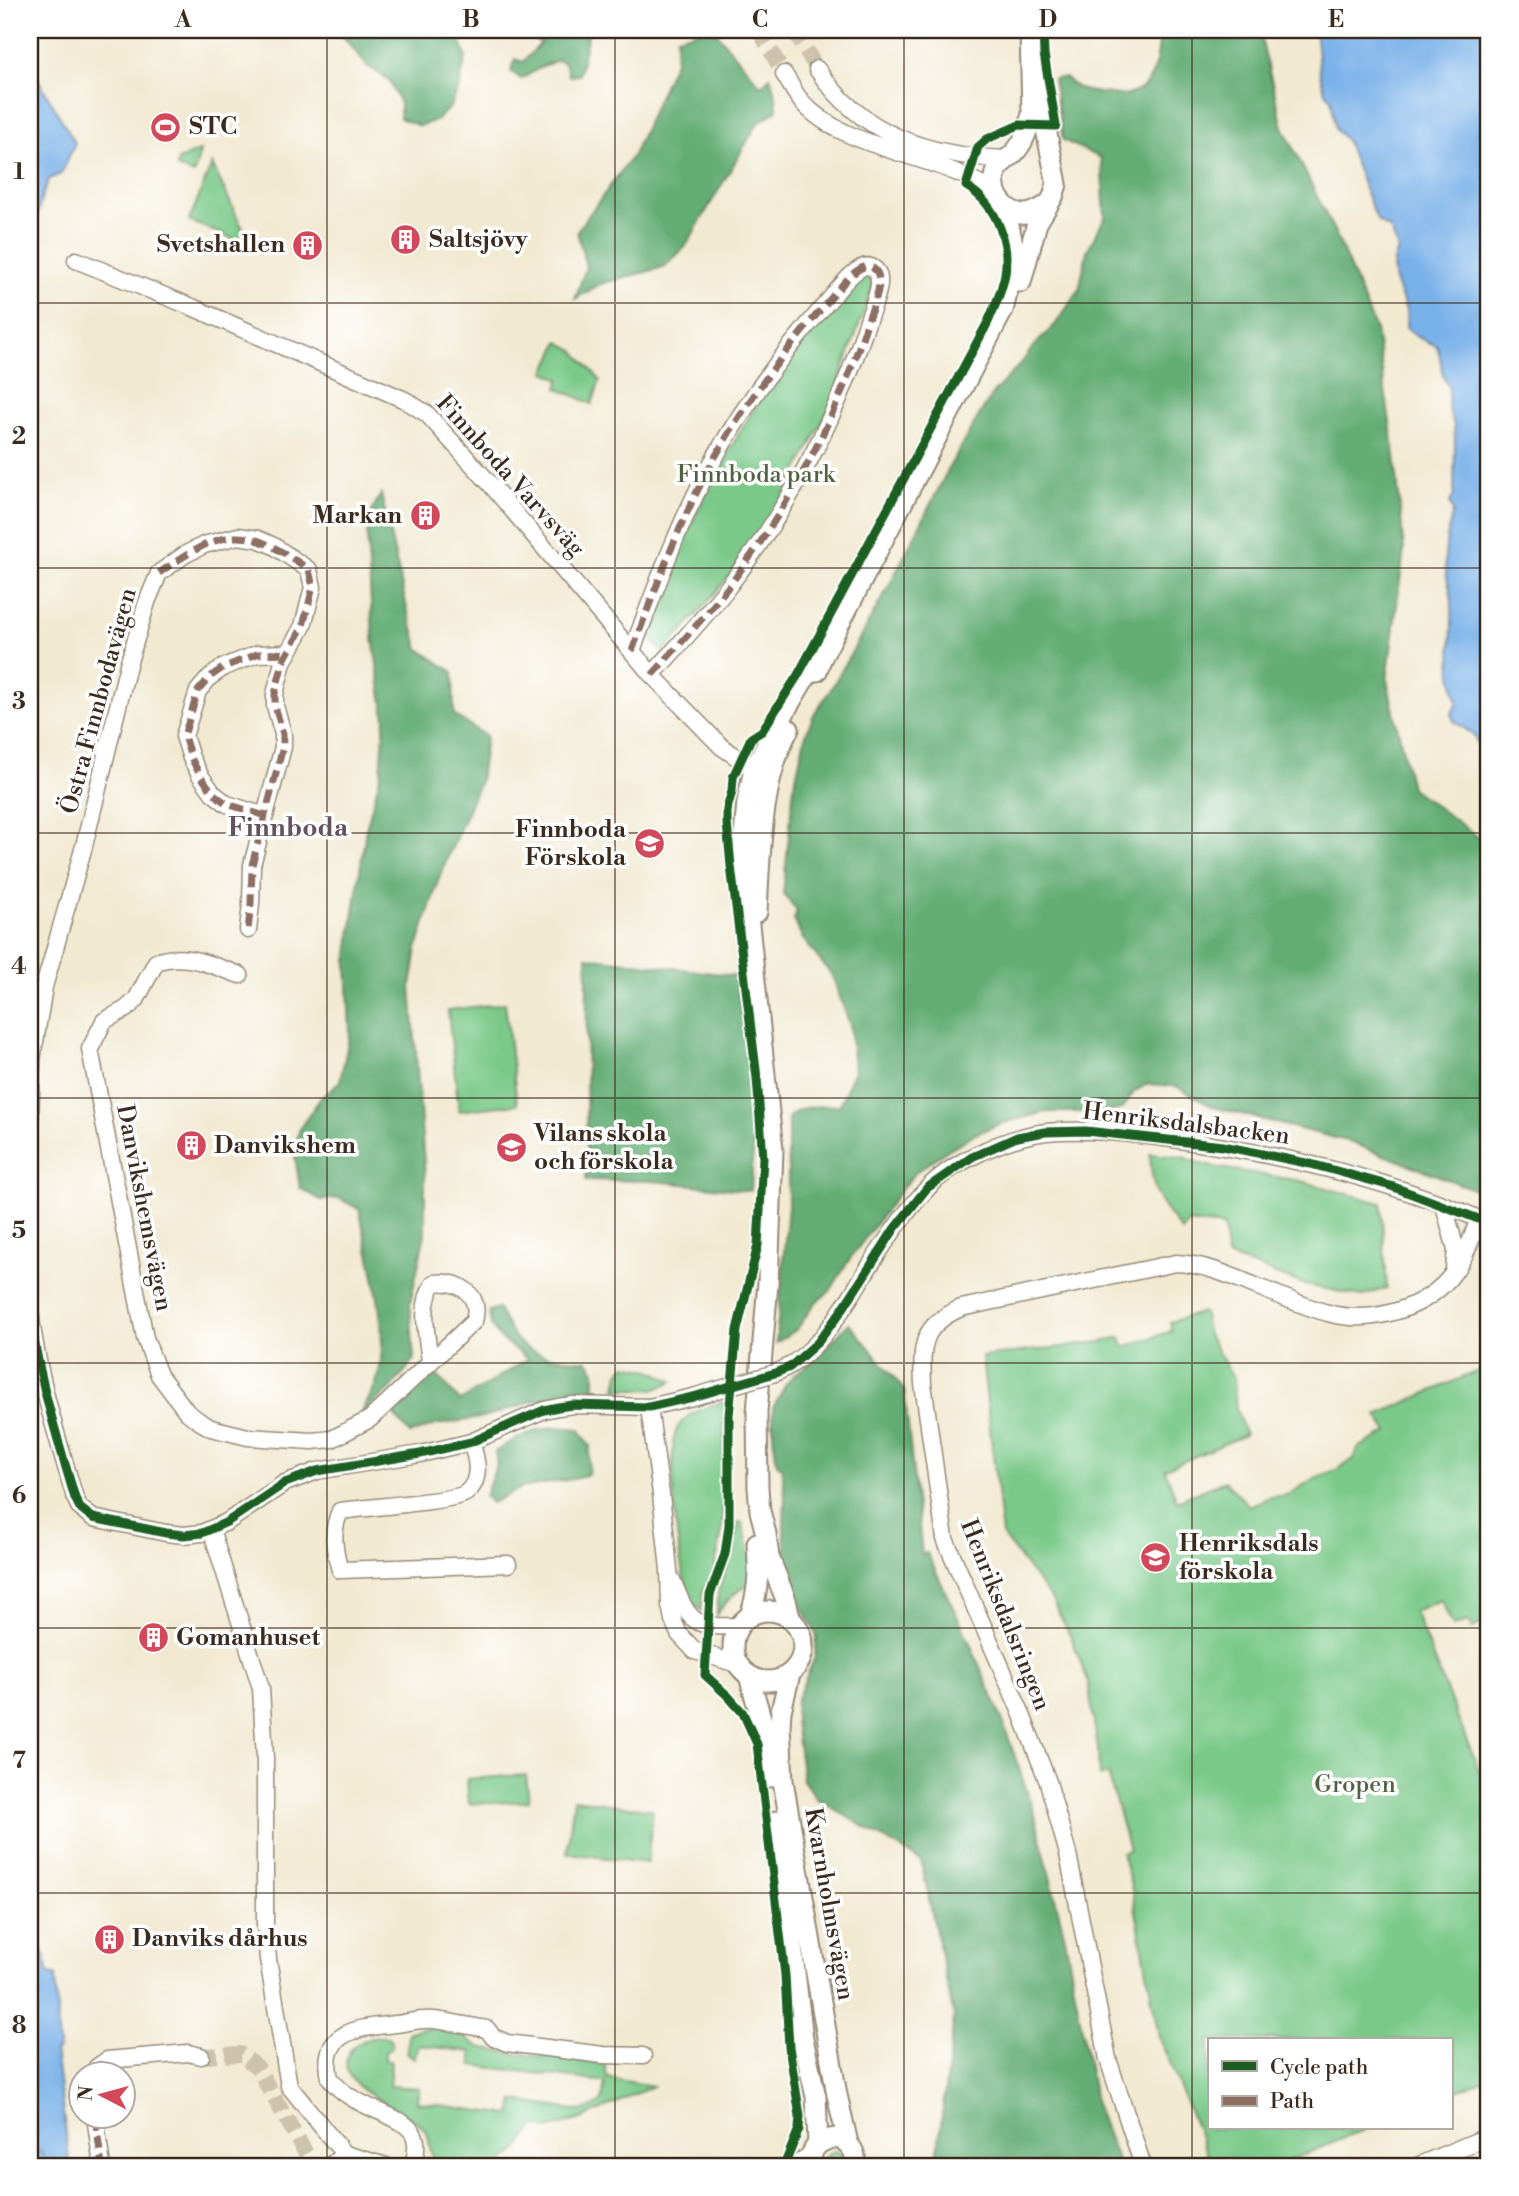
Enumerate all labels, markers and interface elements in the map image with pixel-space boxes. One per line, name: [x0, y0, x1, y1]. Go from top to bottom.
text: A: [174, 6, 192, 34]
text: B: [462, 6, 480, 34]
text: C: [752, 6, 768, 34]
text: D: [1039, 6, 1057, 34]
text: E: [1328, 6, 1344, 34]
sports icon: STC: [149, 110, 183, 144]
place label: STC: [189, 112, 237, 142]
text: 1: [13, 158, 25, 186]
building icon: Saltsjövy: [389, 223, 423, 257]
place label: Saltsjövy: [429, 225, 528, 255]
building icon: Svetshallen: [291, 228, 325, 262]
place label: Svetshallen: [157, 230, 285, 260]
street label: Finnboda Varvsväg: [429, 389, 591, 564]
text: 2: [12, 423, 26, 451]
park label: Finnboda park: [677, 460, 837, 490]
building icon: Markan: [408, 499, 442, 533]
place label: Markan: [312, 501, 402, 531]
street label: Östra Finnbodavägen: [53, 584, 144, 817]
text: 3: [12, 688, 26, 716]
district label: Finnboda: [228, 812, 349, 844]
place label: Finnboda Förskola: [515, 815, 627, 873]
school or university icon: Finnboda Förskola: [632, 827, 666, 861]
text: 4: [11, 953, 27, 981]
street label: Henriksdalsbacken: [1081, 1096, 1291, 1152]
street label: Danvikshemsvägen: [109, 1102, 179, 1314]
place label: Vilans skola och förskola: [533, 1119, 674, 1177]
building icon: Danvikshem: [174, 1129, 208, 1163]
place label: Danvikshem: [214, 1131, 356, 1161]
school or university icon: Vilans skola och förskola: [494, 1131, 528, 1165]
text: 5: [12, 1217, 26, 1245]
text: 6: [12, 1482, 26, 1510]
street label: Henriksdalsringen: [953, 1515, 1057, 1715]
place label: Henriksdals förskola: [1179, 1529, 1319, 1587]
school or university icon: Henriksdals förskola: [1139, 1541, 1173, 1575]
building icon: Gomanhuset: [136, 1621, 170, 1655]
place label: Gomanhuset: [176, 1623, 320, 1653]
text: 7: [12, 1747, 26, 1775]
park label: Gropen: [1314, 1770, 1396, 1800]
street label: Kvarnholmsvägen: [797, 1805, 861, 2003]
building icon: Danviks dårhus: [92, 1922, 126, 1956]
place label: Danviks dårhus: [132, 1924, 308, 1954]
text: 8: [12, 2012, 26, 2040]
legend: [1208, 2038, 1452, 2130]
text: Cycle path: [1270, 2055, 1369, 2081]
north arrow: [66, 2060, 136, 2130]
text: N: [73, 2085, 99, 2102]
text: Path: [1270, 2089, 1315, 2115]

